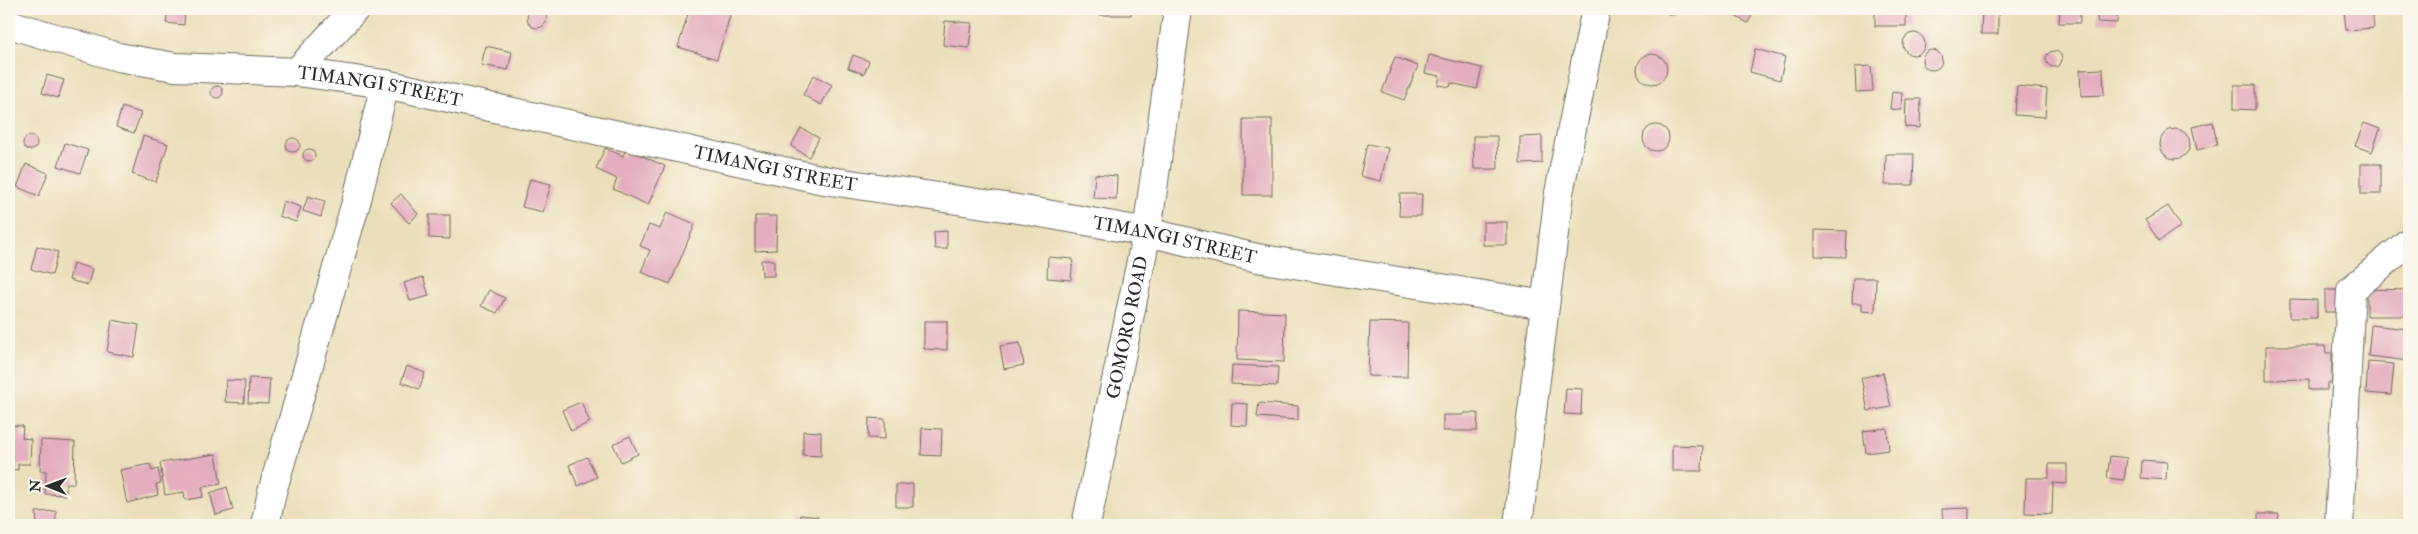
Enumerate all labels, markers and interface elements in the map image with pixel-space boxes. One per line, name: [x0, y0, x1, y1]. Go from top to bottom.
street label: TIMANGI STREET: [296, 61, 465, 112]
street label: TIMANGI STREET: [691, 140, 860, 196]
street label: TIMANGI STREET: [1091, 211, 1260, 269]
street label: GOMORO ROAD: [1101, 254, 1153, 401]
north arrow: [22, 462, 72, 512]
text: N: [27, 479, 44, 493]

